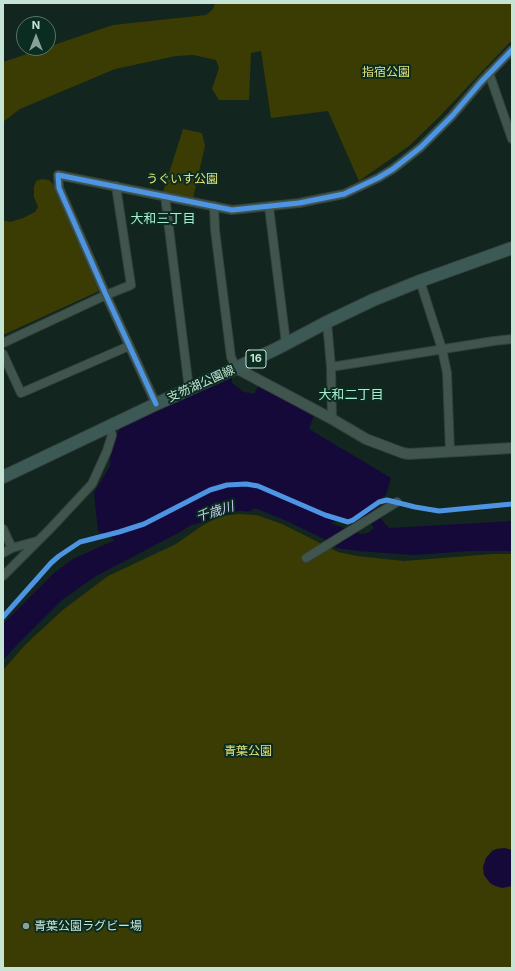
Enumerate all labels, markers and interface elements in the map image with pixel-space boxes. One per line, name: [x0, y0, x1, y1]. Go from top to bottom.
north arrow: [16, 16, 56, 56]
text: N: [32, 18, 40, 32]
park label: 指宿公園: [362, 65, 410, 79]
park label: うぐいす公園: [146, 172, 218, 186]
district label: 大和三丁目: [131, 211, 195, 227]
road number: 16: [246, 350, 266, 368]
street label: 支笏湖公園線: [165, 363, 237, 405]
district label: 大和二丁目: [319, 387, 383, 403]
water label: 千歳川: [194, 499, 236, 525]
park label: 青葉公園: [224, 744, 272, 758]
place label: 青葉公園ラグビー場: [34, 919, 142, 933]
marker: 青葉公園ラグビー場: [21, 921, 31, 931]

